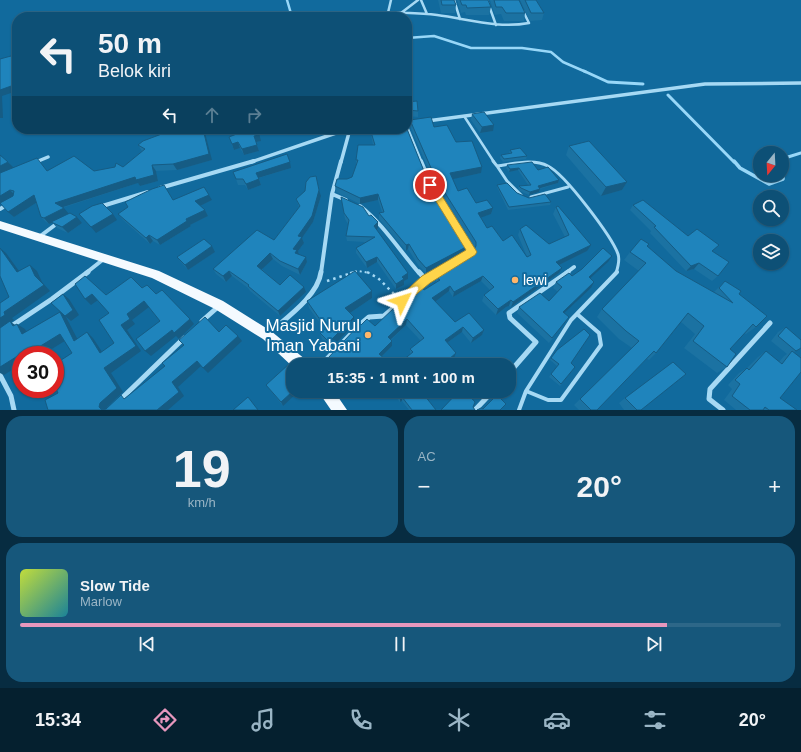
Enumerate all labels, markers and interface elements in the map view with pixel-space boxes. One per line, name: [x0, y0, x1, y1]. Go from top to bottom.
icon: left: [32, 28, 84, 80]
text: 50 m: [98, 28, 162, 59]
text: Belok kiri: [98, 61, 171, 81]
icon: left: [159, 104, 181, 126]
icon: ahead: [201, 104, 223, 126]
icon: right: [243, 104, 265, 126]
north arrow: [753, 146, 789, 182]
map controls: [753, 146, 789, 270]
pin: [413, 168, 447, 202]
icon: arrive: [419, 174, 441, 196]
button: search: [753, 190, 789, 226]
button: layers: [753, 234, 789, 270]
place label: lewi: [523, 272, 547, 288]
marker: lewi: [510, 275, 520, 285]
position arrow: [381, 280, 423, 322]
place label: Masjid Nurul Iman Yabani: [266, 316, 360, 355]
marker: Masjid Nurul Iman Yabani: [363, 330, 373, 340]
speed limit sign: 30: [12, 346, 64, 398]
text: 15:35 · 1 mnt · 100 m: [327, 369, 475, 386]
text: 19: [173, 440, 231, 498]
text: AC: [418, 449, 436, 464]
text: 20°: [577, 470, 622, 503]
text: −: [418, 474, 430, 499]
text: +: [768, 474, 781, 499]
text: km/h: [188, 495, 216, 510]
text: Slow Tide: [80, 577, 150, 594]
text: Marlow: [80, 594, 122, 609]
icon: previous: [136, 633, 158, 655]
icon: pause: [389, 633, 411, 655]
icon: next: [643, 633, 665, 655]
icon: directions: [151, 706, 179, 734]
icon: music: [249, 706, 277, 734]
icon: phone: [347, 706, 375, 734]
icon: climate: [445, 706, 473, 734]
icon: car: [543, 706, 571, 734]
icon: filters: [641, 706, 669, 734]
text: 15:34: [35, 710, 81, 730]
text: 20°: [739, 710, 766, 730]

